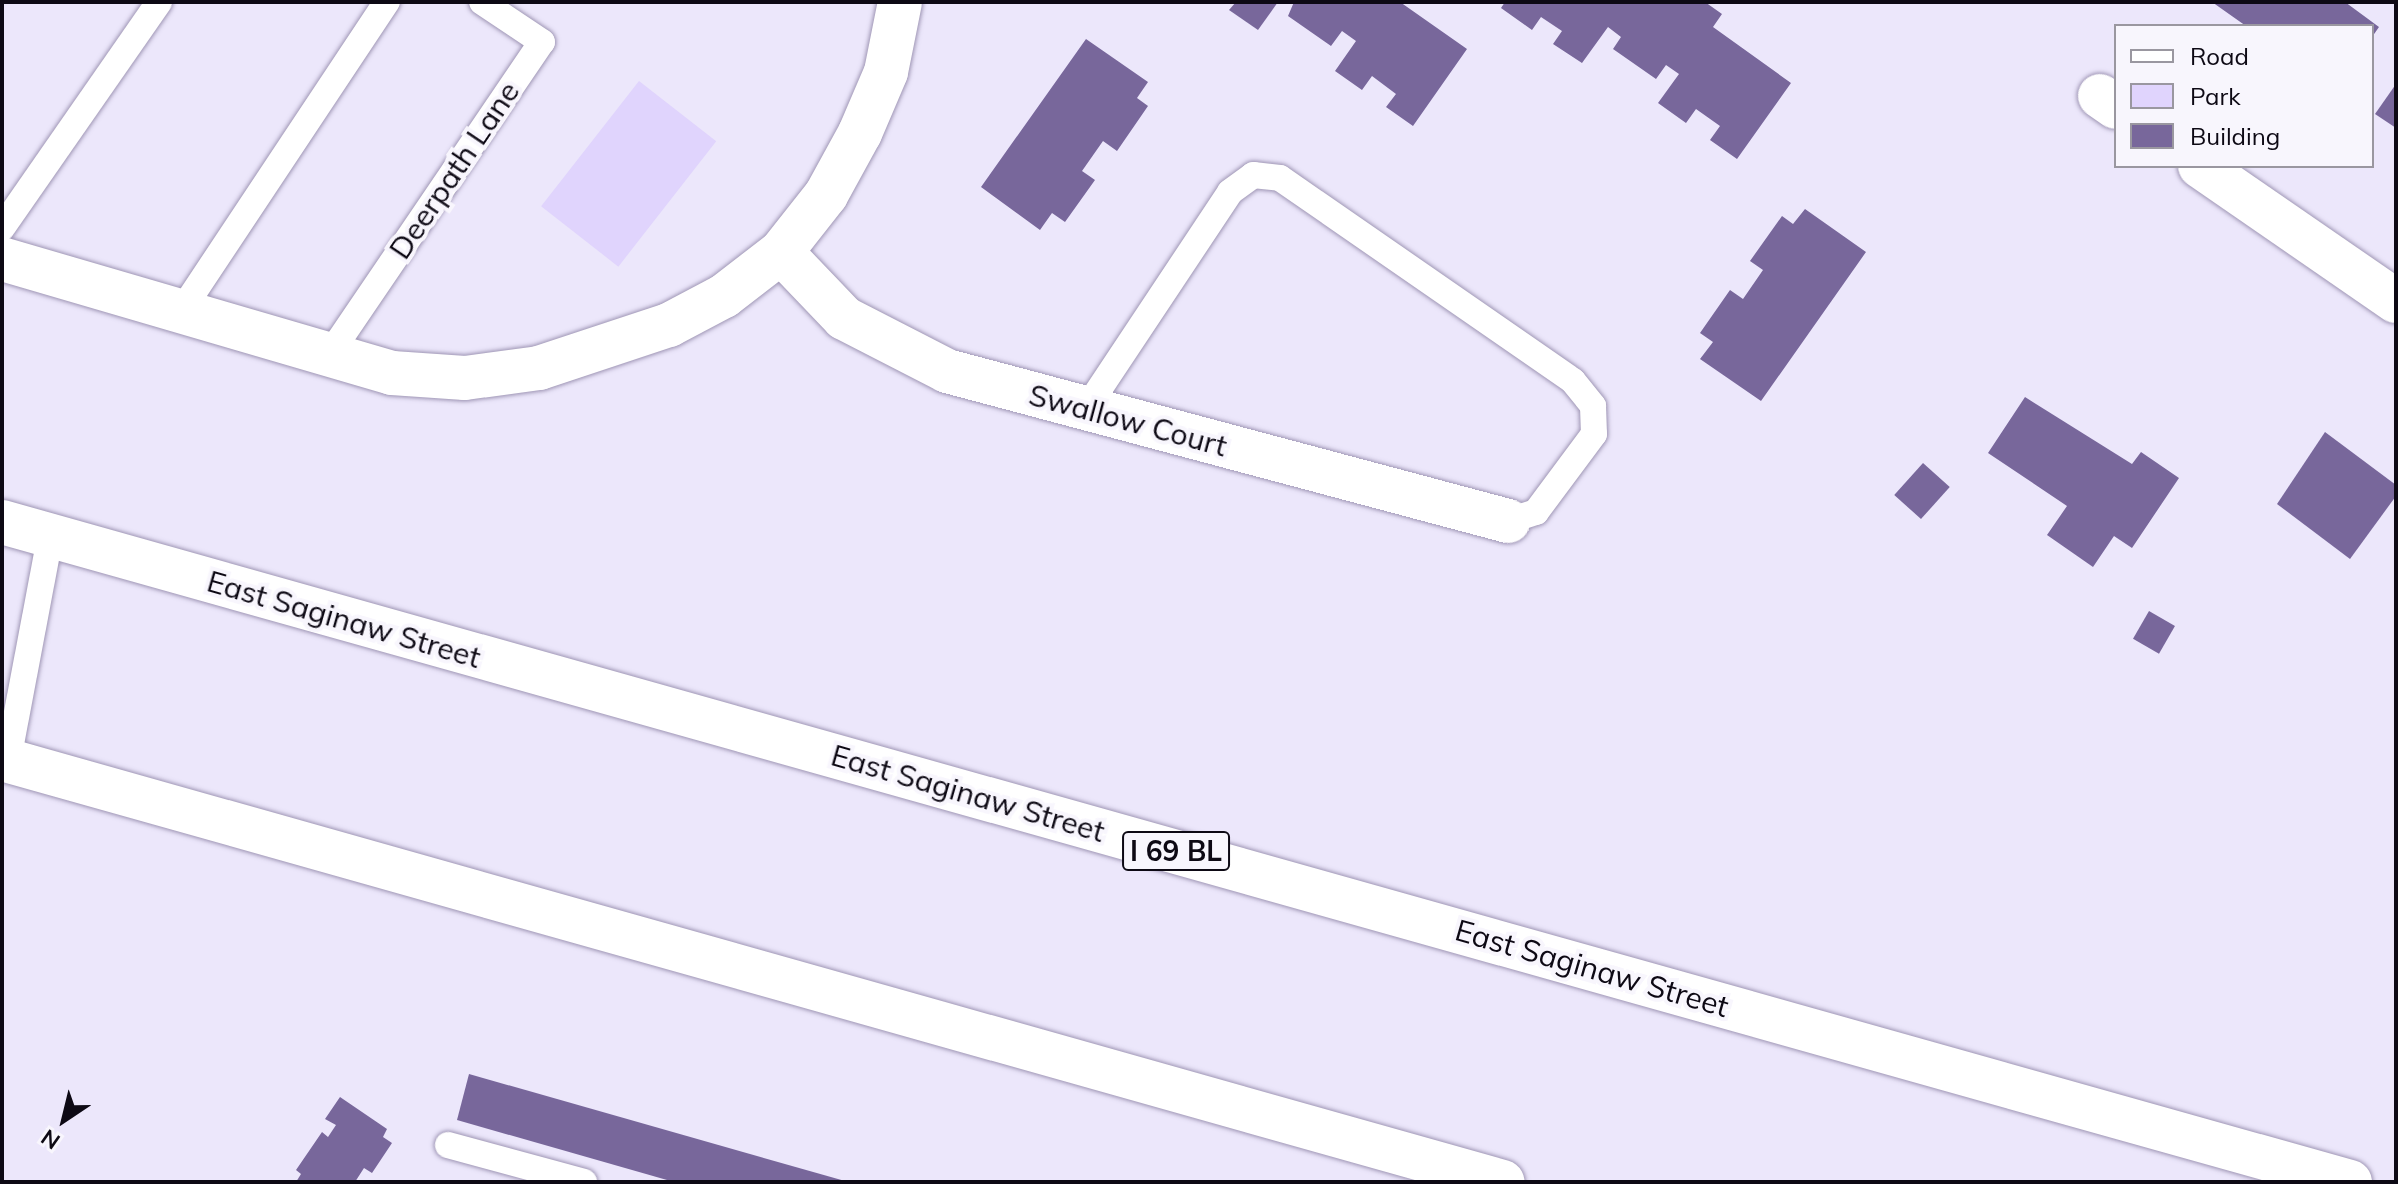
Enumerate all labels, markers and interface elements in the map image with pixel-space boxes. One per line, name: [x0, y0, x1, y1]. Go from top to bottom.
legend: [2114, 24, 2374, 168]
text: Road: [2190, 41, 2249, 71]
street label: Deerpath Lane: [381, 75, 527, 265]
text: Park: [2190, 81, 2241, 111]
text: Building: [2190, 121, 2280, 151]
street label: Swallow Court: [1025, 376, 1231, 464]
street label: East Saginaw Street: [203, 563, 485, 675]
street label: East Saginaw Street: [827, 737, 1109, 849]
road number: I 69 BL: [1122, 827, 1230, 875]
street label: East Saginaw Street: [1451, 912, 1733, 1024]
north arrow: [24, 1080, 104, 1160]
text: N: [35, 1123, 65, 1156]

